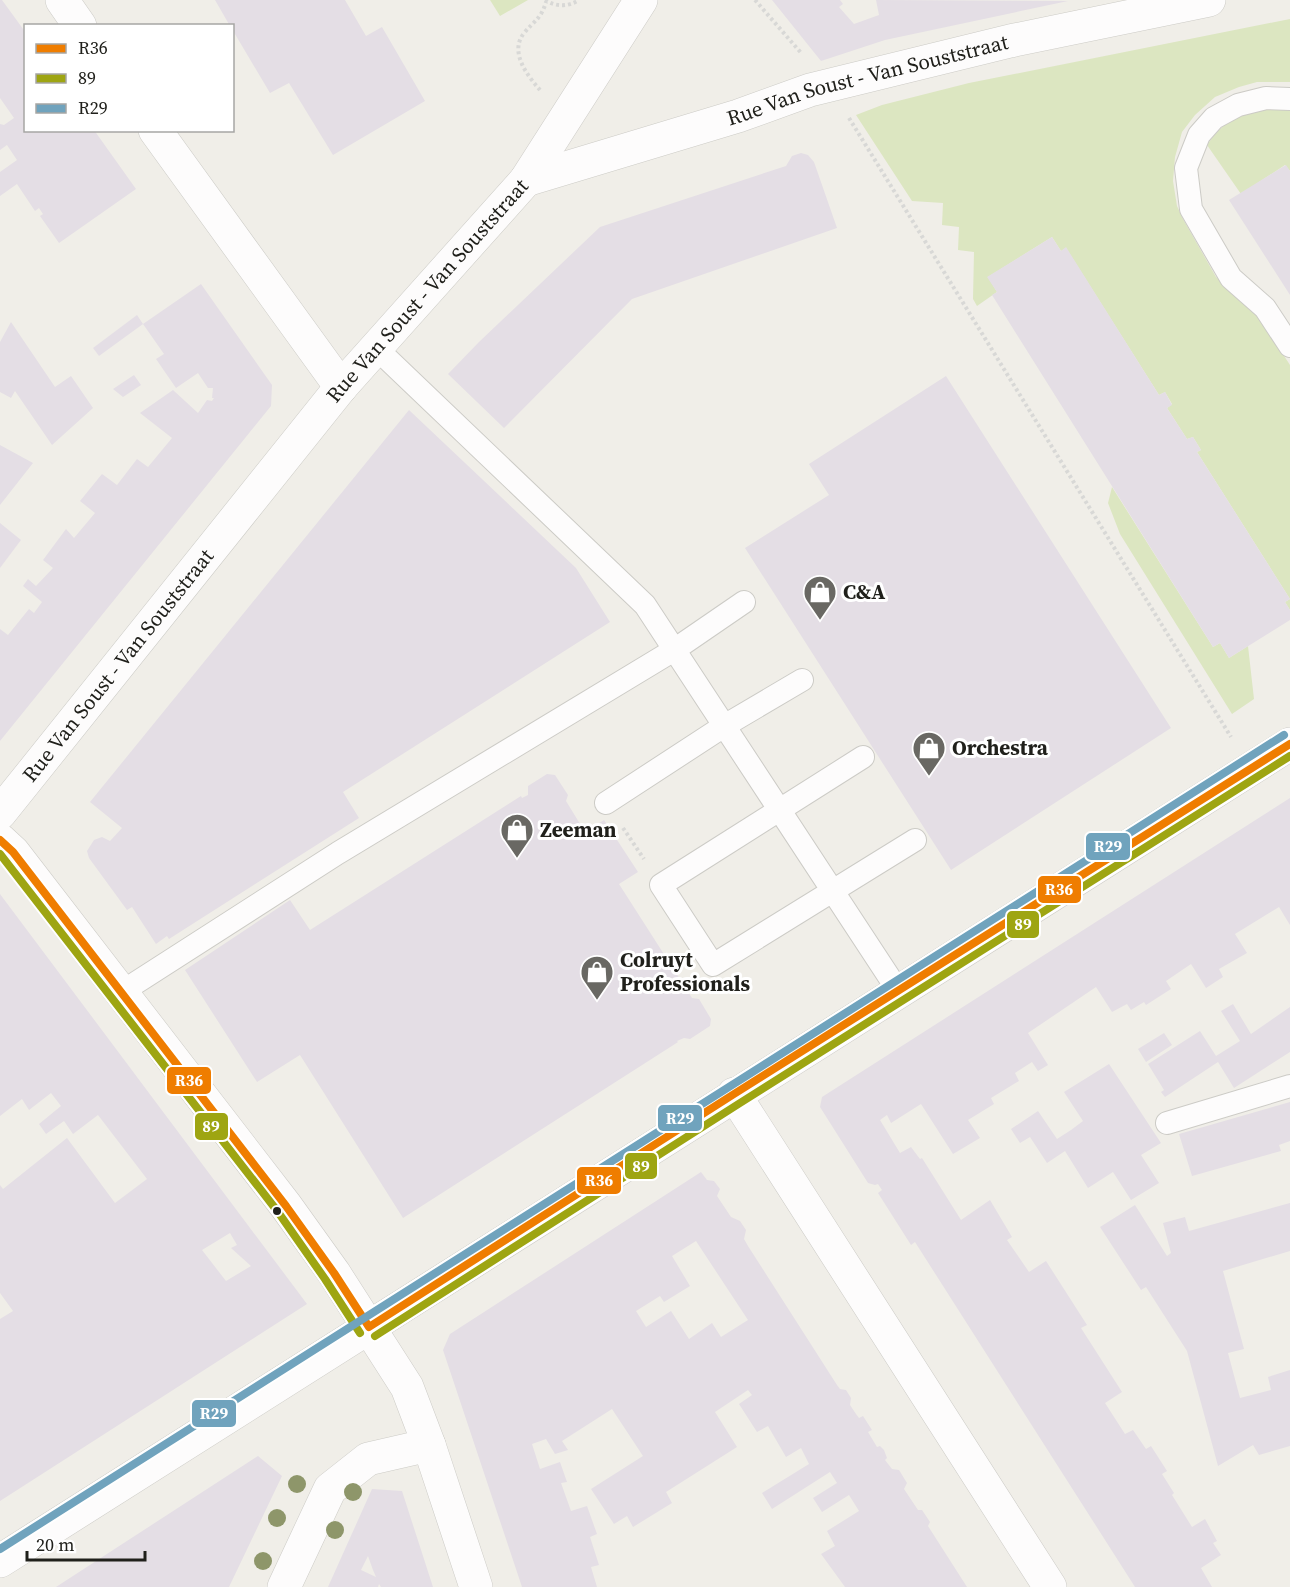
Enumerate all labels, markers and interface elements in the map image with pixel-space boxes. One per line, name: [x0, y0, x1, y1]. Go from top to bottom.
legend: [24, 24, 234, 132]
street label: Rue Van Soust - Van Souststraat: [723, 27, 1011, 133]
text: R36: [78, 35, 108, 60]
text: 89: [78, 65, 96, 90]
text: R29: [78, 95, 108, 120]
street label: Rue Van Soust - Van Souststraat: [319, 172, 535, 408]
street label: Rue Van Soust - Van Souststraat: [15, 542, 220, 788]
shop icon: C&A: [802, 574, 838, 621]
place label: C&A: [843, 577, 885, 606]
shop icon: Orchestra: [911, 730, 947, 777]
place label: Orchestra: [952, 733, 1049, 762]
shop icon: Zeeman: [499, 812, 535, 859]
place label: Zeeman: [540, 815, 617, 844]
line badge: R29: [1085, 832, 1131, 861]
text: R29: [1094, 835, 1122, 857]
line badge: R36: [1037, 875, 1082, 904]
text: R36: [1045, 878, 1073, 900]
line badge: 89: [1006, 910, 1040, 939]
text: 89: [1014, 913, 1032, 935]
place label: Colruyt Professionals: [620, 945, 751, 998]
shop icon: Colruyt Professionals: [579, 954, 615, 1001]
line badge: R36: [166, 1066, 212, 1095]
text: R36: [175, 1069, 203, 1091]
line badge: R29: [657, 1104, 703, 1132]
text: R29: [666, 1107, 694, 1129]
line badge: 89: [194, 1112, 229, 1141]
text: 89: [202, 1115, 220, 1137]
line badge: 89: [624, 1152, 658, 1180]
text: 89: [632, 1155, 650, 1177]
line badge: R36: [576, 1166, 622, 1195]
text: R36: [585, 1169, 613, 1191]
unlabelled marker: [271, 1205, 283, 1217]
line badge: R29: [191, 1399, 237, 1428]
text: R29: [200, 1402, 228, 1424]
scale bar: [27, 1524, 146, 1562]
text: 20 m: [36, 1532, 74, 1557]

